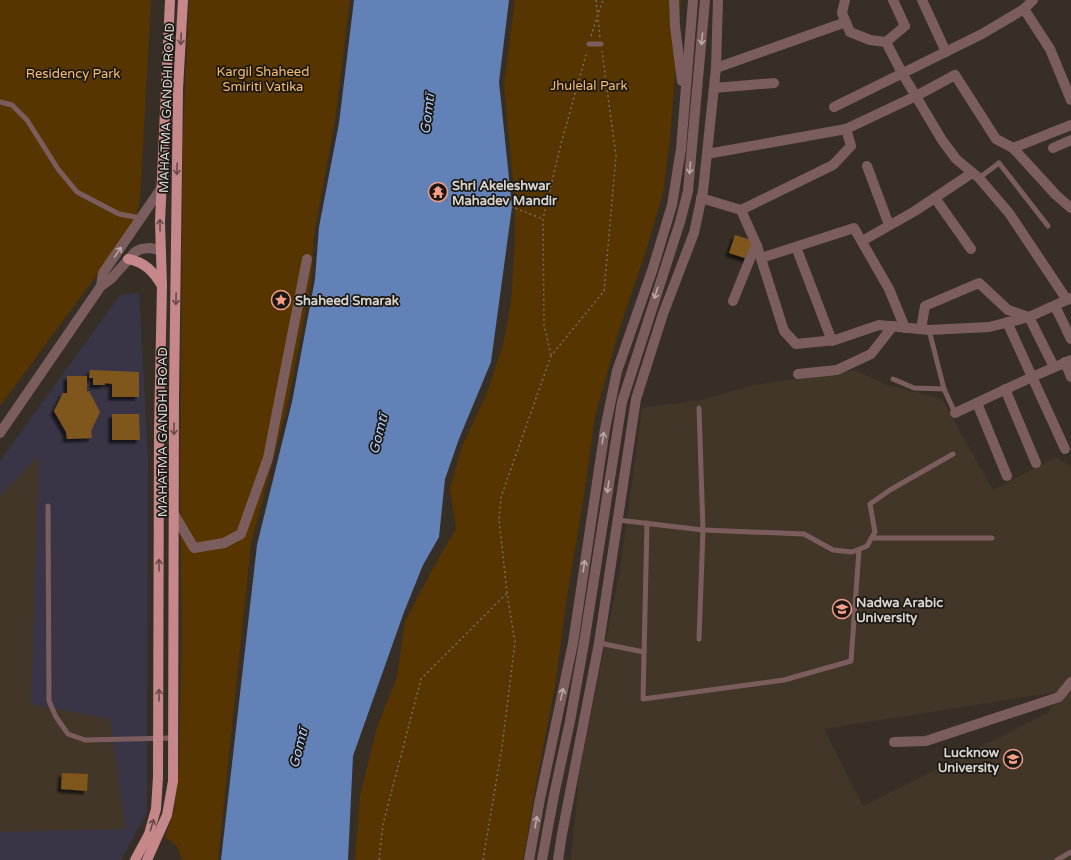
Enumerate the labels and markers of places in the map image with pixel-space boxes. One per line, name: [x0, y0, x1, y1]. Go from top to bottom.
place label: Shri Akeleshwar Mahadev Mandir: [452, 178, 558, 209]
temple icon: Shri Akeleshwar Mahadev Mandir: [427, 181, 449, 203]
place icon: Shaheed Smarak: [270, 289, 292, 311]
place label: Shaheed Smarak: [295, 293, 399, 309]
place label: Nadwa Arabic University: [856, 595, 943, 626]
school or university icon: Nadwa Arabic University: [831, 598, 853, 620]
place label: Lucknow University: [938, 745, 1000, 776]
school or university icon: Lucknow University: [1002, 748, 1024, 770]

